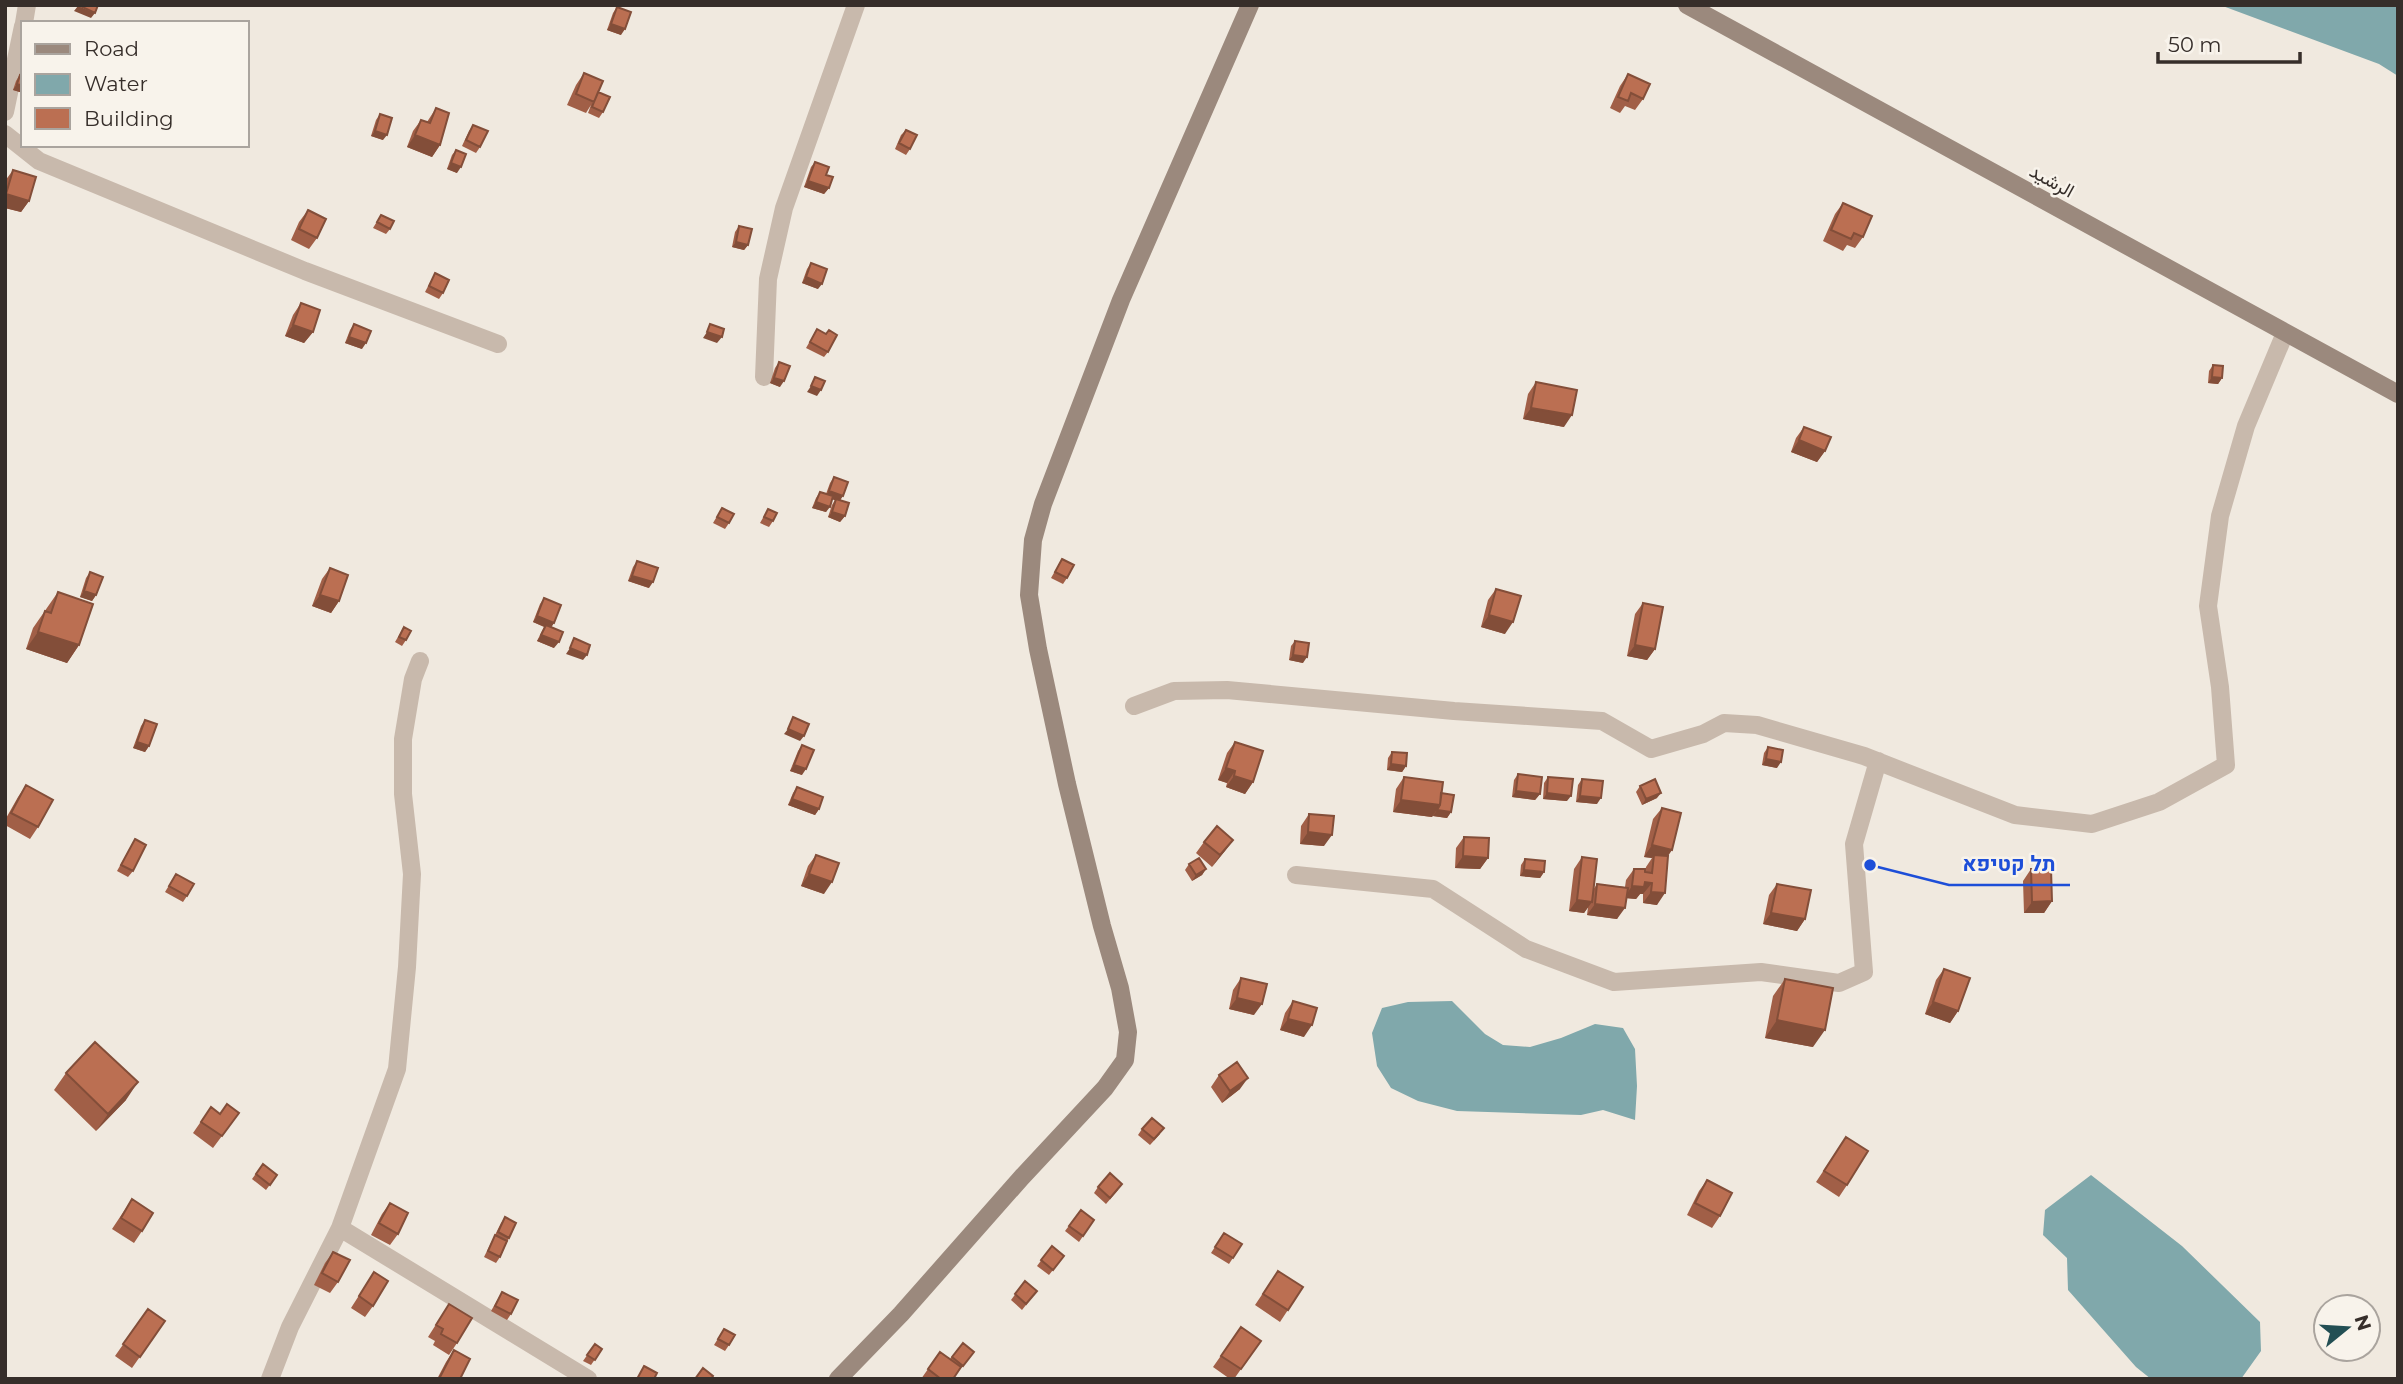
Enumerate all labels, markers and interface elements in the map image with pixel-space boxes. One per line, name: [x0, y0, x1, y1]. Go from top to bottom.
legend: [21, 21, 248, 147]
scale bar: [2158, 21, 2300, 65]
text: 50 m: [2168, 32, 2222, 57]
text: Road: [84, 36, 139, 61]
text: Water: [84, 71, 148, 96]
text: Building: [84, 106, 174, 131]
street label: الرشيد: [2026, 159, 2078, 203]
callout: תל קטיפא: [1949, 843, 2070, 885]
text: תל קטיפא: [1963, 851, 2055, 876]
north arrow: [2312, 1293, 2382, 1363]
text: N: [2349, 1312, 2376, 1334]

